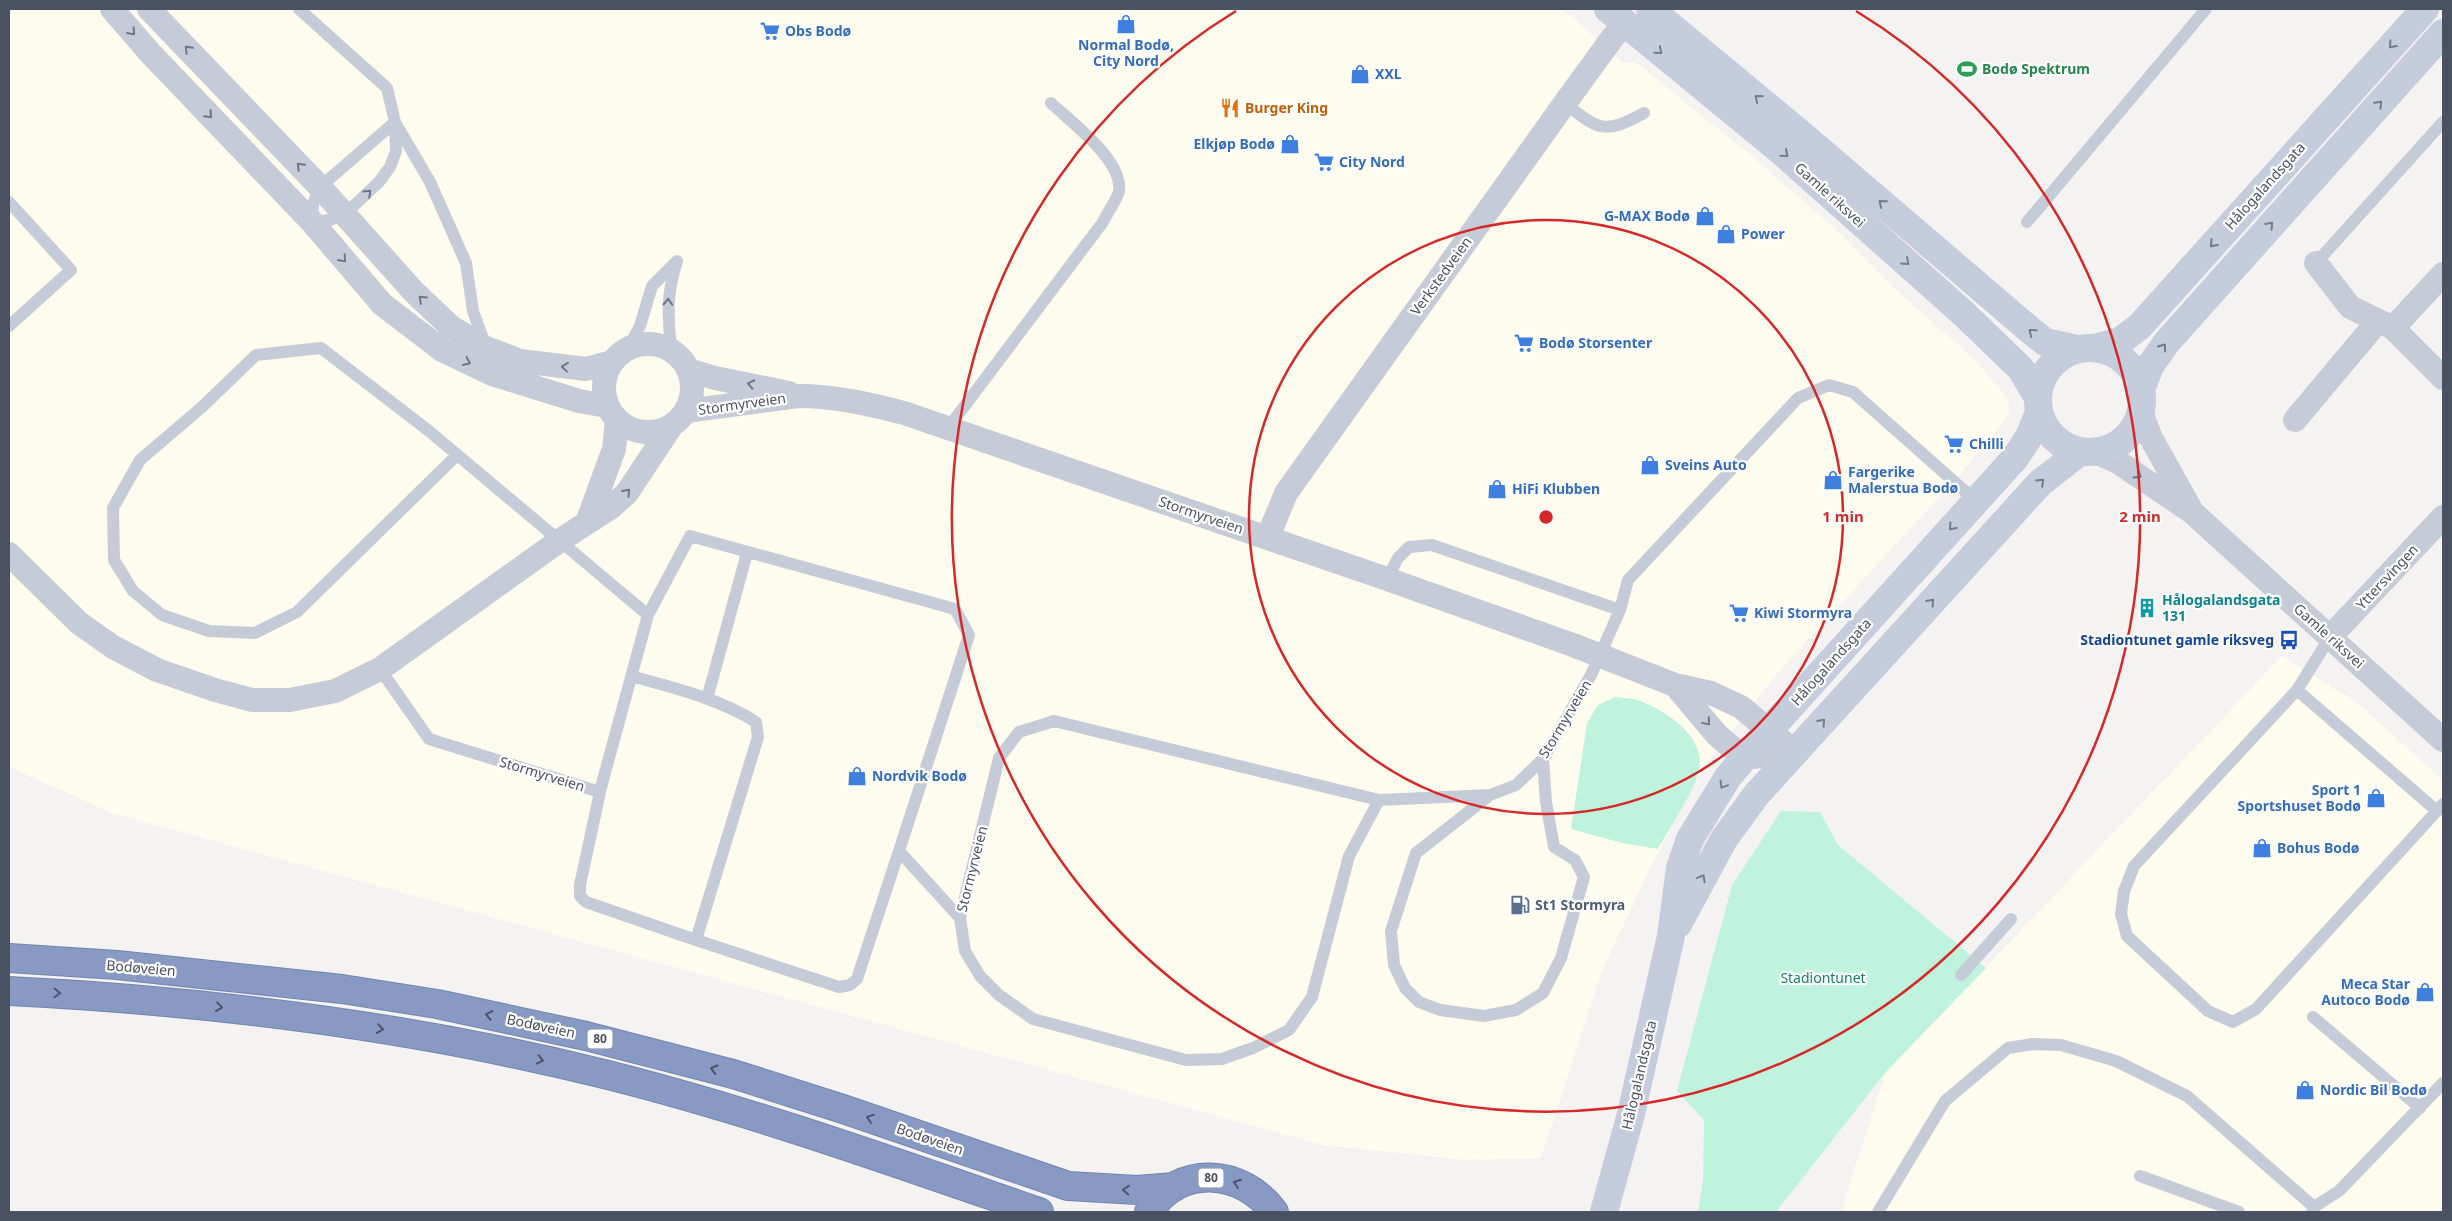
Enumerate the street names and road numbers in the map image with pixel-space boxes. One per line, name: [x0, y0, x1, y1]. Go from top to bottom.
street label: Hålogalandsgata: [2220, 138, 2309, 233]
street label: Gamle riksvei: [1791, 158, 1870, 231]
street label: Verkstedveien: [1406, 233, 1476, 319]
street label: Stormyrveien: [697, 388, 787, 419]
street label: Stormyrveien: [1156, 491, 1246, 538]
street label: Yttersvingen: [2351, 540, 2422, 613]
street label: Gamle riksvei: [2290, 599, 2369, 672]
street label: Hålogalandsgata: [1786, 614, 1875, 709]
street label: Stormyrveien: [1534, 676, 1595, 761]
street label: Stormyrveien: [497, 752, 587, 795]
street label: Stormyrveien: [952, 824, 991, 914]
street label: Bodøveien: [106, 955, 177, 980]
street label: Bodøveien: [505, 1009, 577, 1042]
street label: Hålogalandsgata: [1617, 1018, 1660, 1131]
road number: 80: [588, 1030, 612, 1048]
street label: Bodøveien: [894, 1118, 966, 1159]
road number: 80: [1198, 1168, 1224, 1188]

